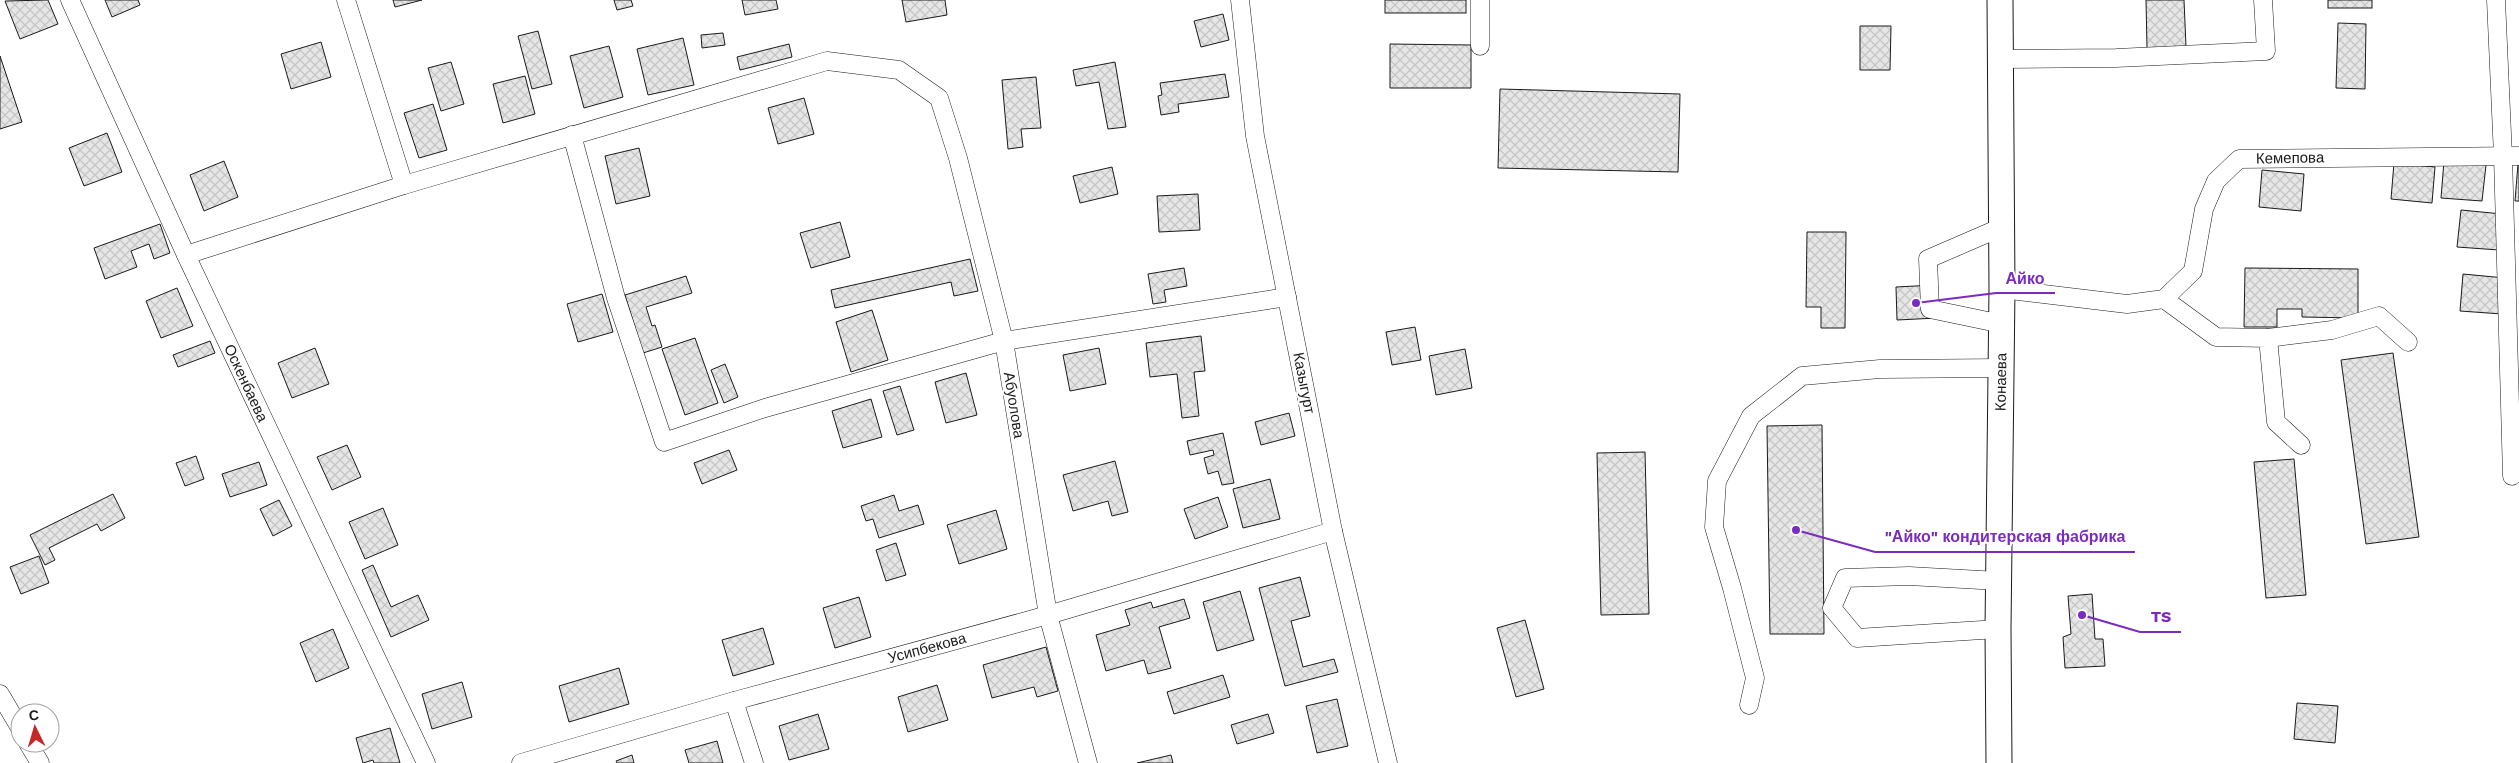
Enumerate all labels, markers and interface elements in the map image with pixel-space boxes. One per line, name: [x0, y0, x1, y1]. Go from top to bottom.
street label: Кемепова: [2256, 148, 2325, 168]
callout: Айко: [1996, 262, 2055, 293]
text: Айко: [2006, 269, 2045, 288]
street label: Оскенбаева: [220, 341, 272, 425]
street label: Казыгурт: [1289, 351, 1319, 415]
street label: Конаева: [1991, 352, 2011, 411]
street label: Абуолова: [1000, 370, 1028, 440]
callout: "Айко" кондитерская фабрика: [1875, 521, 2135, 552]
text: "Айко" кондитерская фабрика: [1885, 527, 2125, 546]
callout: TS: [2140, 601, 2181, 632]
text: TS: [2151, 607, 2171, 626]
street label: Усипбекова: [886, 629, 969, 667]
north arrow: [10, 703, 60, 753]
text: С: [28, 707, 40, 723]

